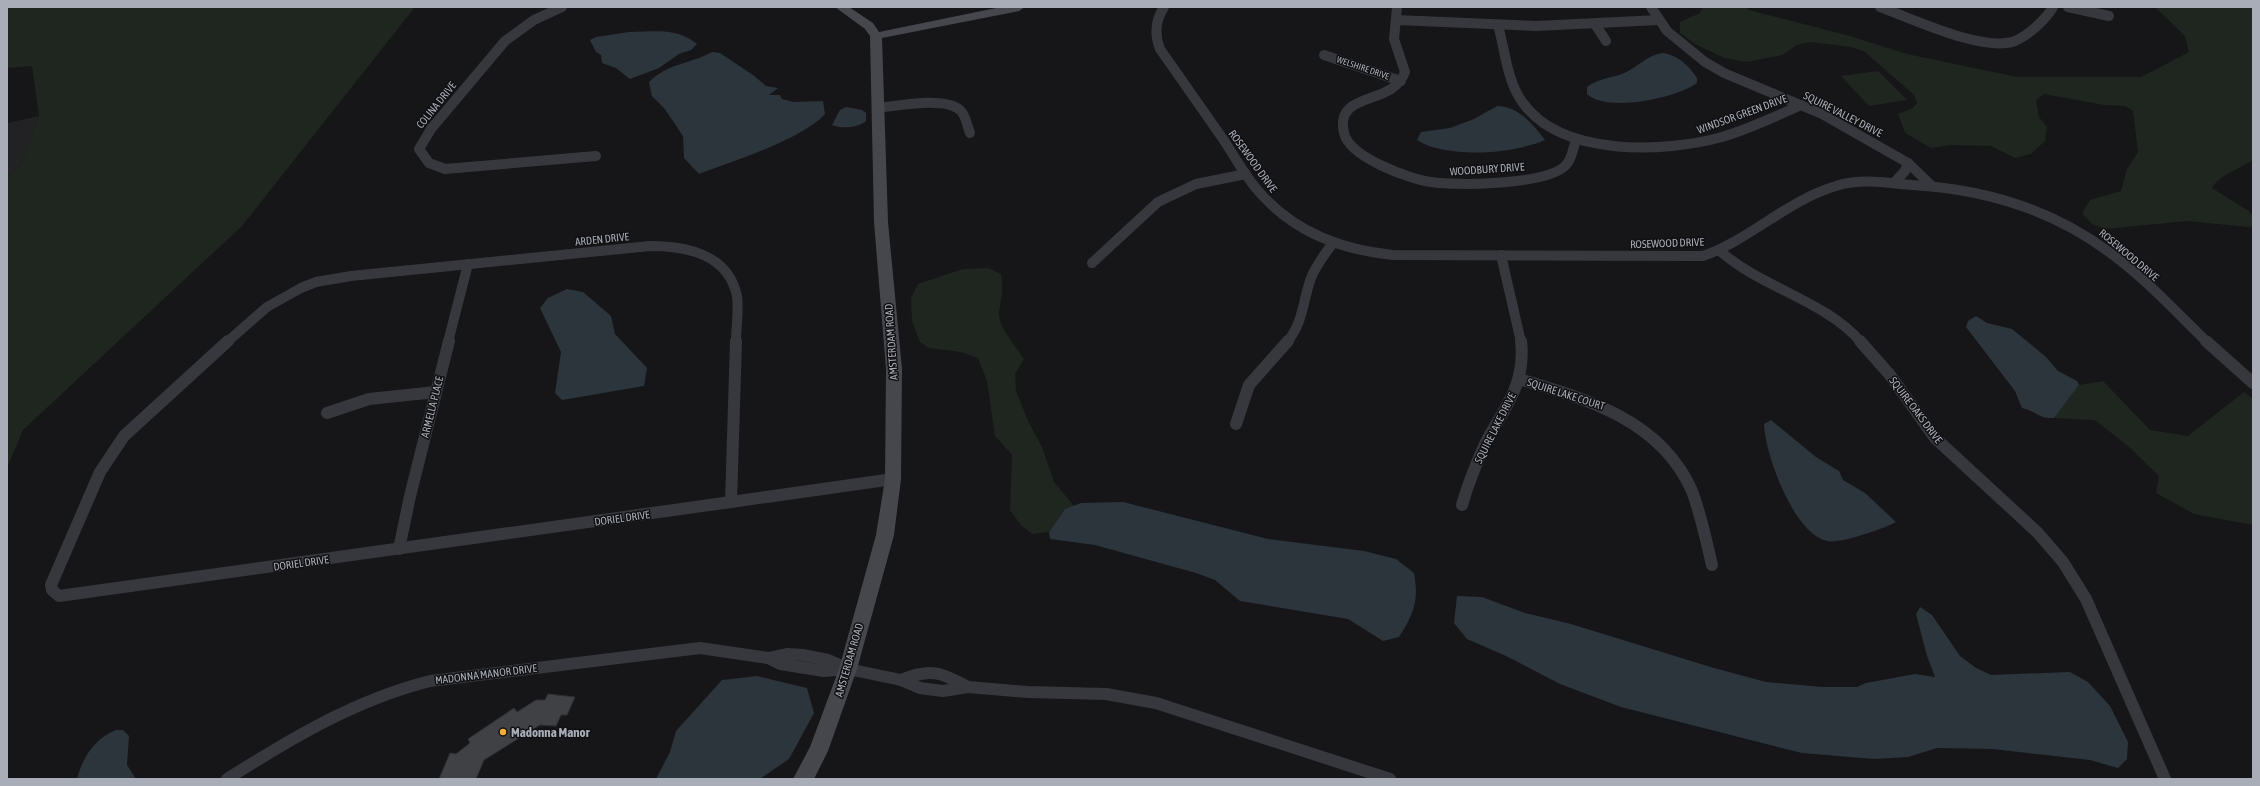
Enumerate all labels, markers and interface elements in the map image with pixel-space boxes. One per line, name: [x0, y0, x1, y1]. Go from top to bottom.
street label: WELSHIRE DRIVE: [1335, 54, 1391, 82]
street label: COLINA DRIVE: [414, 79, 459, 131]
street label: SQUIRE VALLEY DRIVE: [1802, 89, 1885, 139]
street label: WINDSOR GREEN DRIVE: [1695, 92, 1789, 136]
street label: ROSEWOOD DRIVE: [1226, 128, 1280, 195]
street label: WOODBURY DRIVE: [1449, 160, 1525, 178]
street label: ROSEWOOD DRIVE: [2097, 227, 2161, 284]
street label: ARDEN DRIVE: [574, 230, 630, 248]
street label: ROSEWOOD DRIVE: [1630, 236, 1705, 250]
street label: AMSTERDAM ROAD: [882, 304, 900, 380]
street label: SQUIRE OAKS DRIVE: [1887, 374, 1945, 446]
street label: ARMELLA PLACE: [419, 375, 446, 439]
street label: SQUIRE LAKE COURT: [1526, 376, 1607, 412]
street label: SQUIRE LAKE DRIVE: [1472, 390, 1518, 465]
street label: DORIEL DRIVE: [593, 508, 651, 528]
street label: DORIEL DRIVE: [272, 553, 330, 573]
street label: AMSTERDAM ROAD: [833, 622, 865, 698]
street label: MADONNA MANOR DRIVE: [434, 662, 538, 686]
place label: Madonna Manor: [511, 725, 591, 740]
marker: Madonna Manor: [498, 727, 508, 737]

